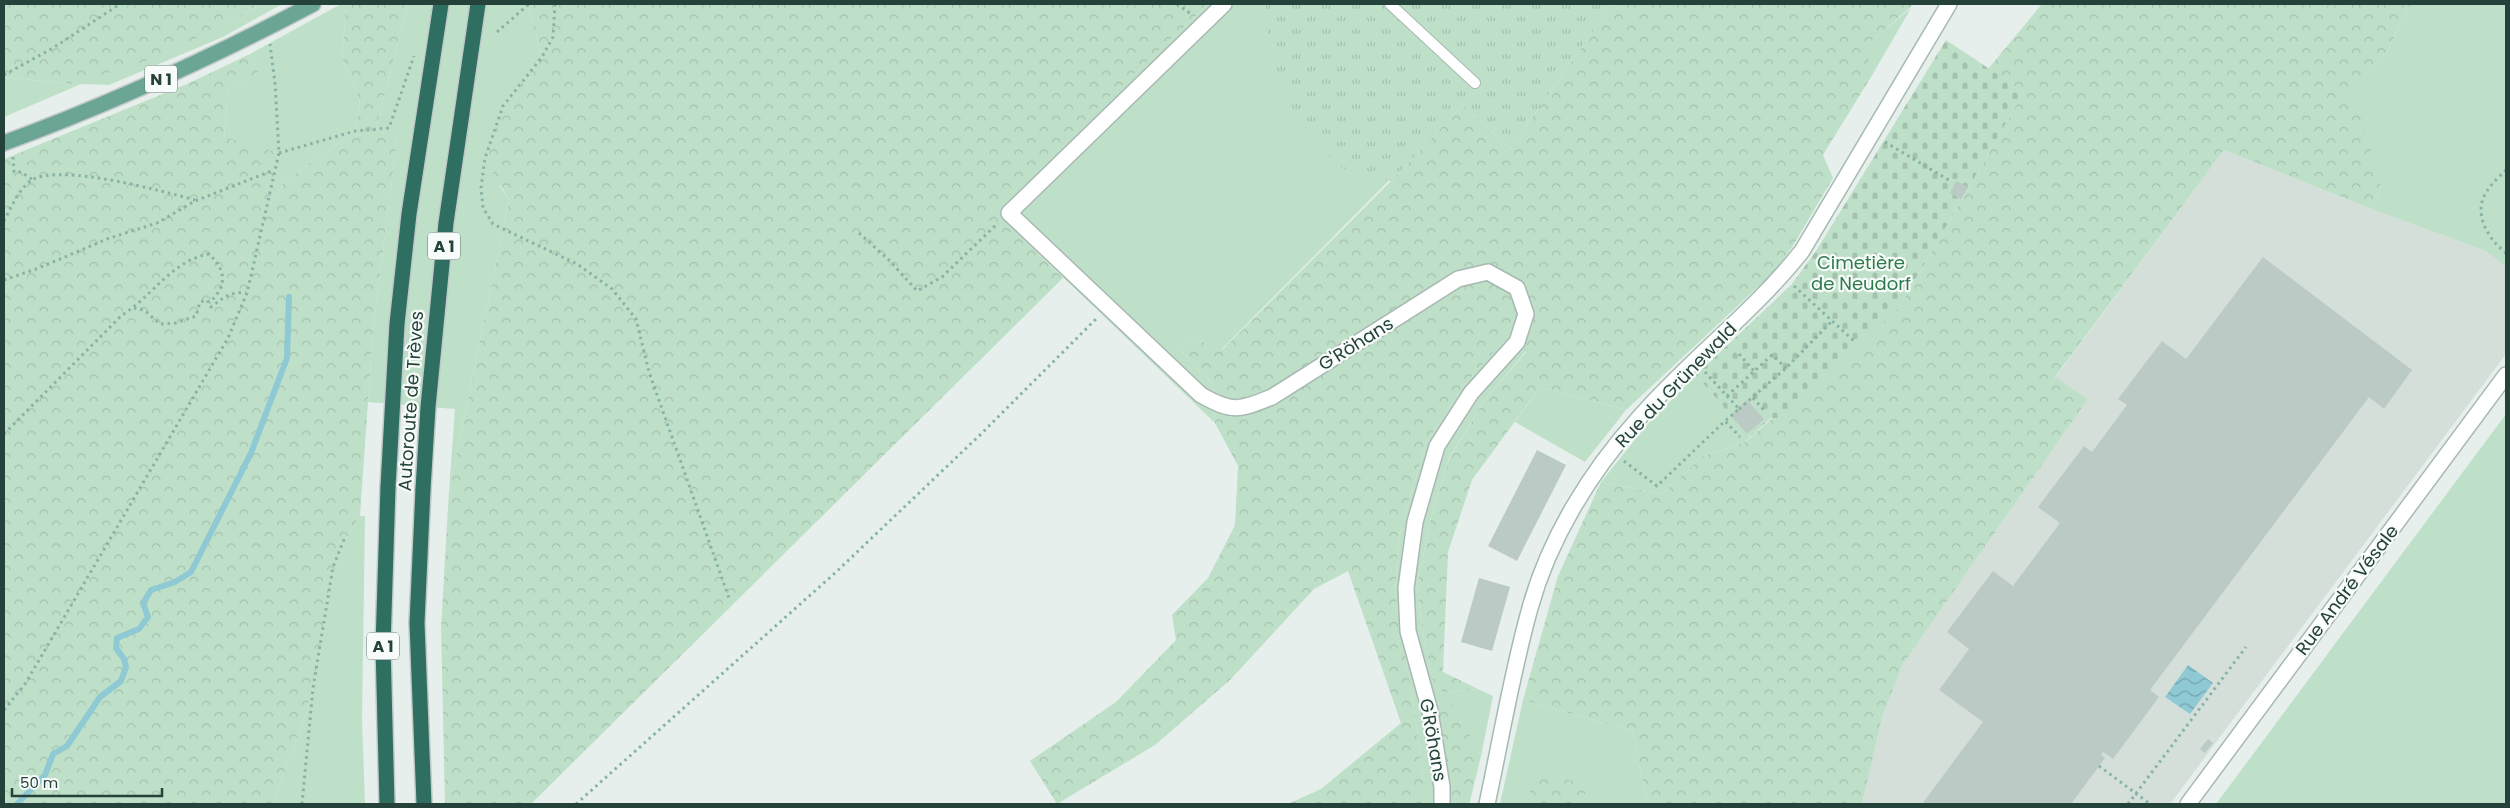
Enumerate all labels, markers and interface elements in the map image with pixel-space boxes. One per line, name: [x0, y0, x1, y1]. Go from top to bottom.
road number: N 1: [145, 66, 177, 92]
road number: A 1: [428, 232, 460, 260]
park label: Cimetière de Neudorf: [1811, 250, 1911, 296]
street label: Autoroute de Trèves: [392, 310, 429, 492]
street label: G'Röhans: [1314, 311, 1398, 376]
street label: Rue du Grünewald: [1609, 316, 1742, 453]
street label: Rue André Vésale: [2289, 519, 2404, 660]
road number: A 1: [367, 632, 399, 659]
street label: G'Röhans: [1414, 696, 1453, 783]
scale bar: [12, 766, 162, 798]
text: 50 m: [20, 772, 58, 793]

